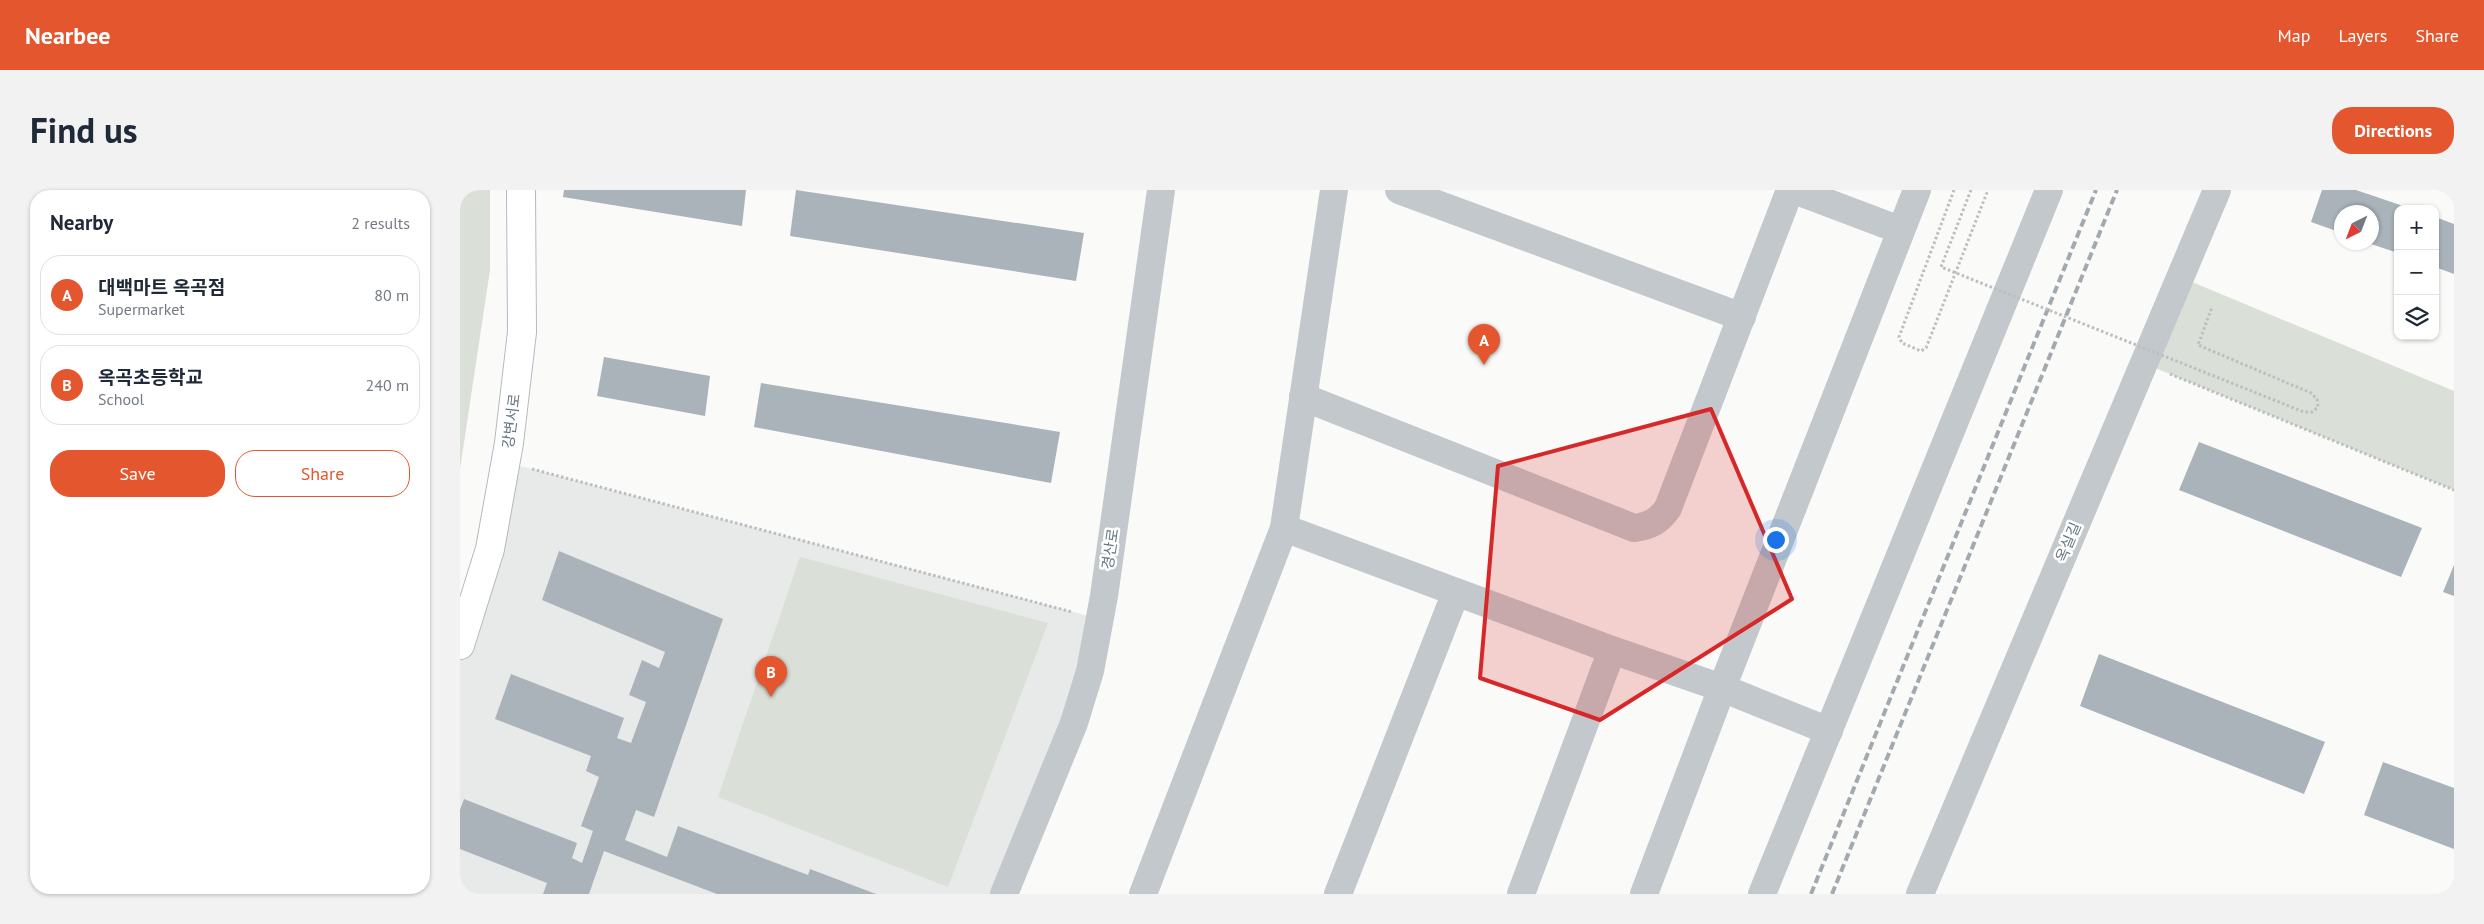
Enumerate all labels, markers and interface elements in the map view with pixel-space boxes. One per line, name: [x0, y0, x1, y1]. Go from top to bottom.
text: Nearbee: [25, 20, 110, 51]
text: Map: [2278, 24, 2310, 47]
text: Layers: [2338, 24, 2387, 47]
text: Share: [2415, 24, 2459, 47]
text: Find us: [30, 107, 138, 153]
button: Directions: [2332, 107, 2454, 154]
north arrow: [2334, 205, 2379, 250]
map controls: [2394, 205, 2439, 340]
button: +: [2394, 205, 2439, 250]
text: Nearby: [50, 209, 113, 236]
text: 2 results: [351, 213, 410, 233]
button: −: [2394, 250, 2439, 295]
text: 대백마트 옥곡점: [98, 275, 225, 299]
text: A: [62, 285, 72, 305]
text: 80 m: [374, 285, 409, 305]
button: layers: [2394, 295, 2439, 340]
text: Supermarket: [98, 299, 185, 319]
pin: A: [1468, 324, 1500, 365]
text: 옥곡초등학교: [98, 365, 203, 389]
text: B: [62, 375, 72, 395]
text: 240 m: [366, 375, 409, 395]
text: School: [98, 389, 144, 409]
street label: 강변서로: [498, 392, 524, 450]
button: Save: [50, 450, 225, 497]
button: Share: [235, 450, 410, 497]
street label: 옥실길: [2051, 519, 2085, 565]
street label: 경산로: [1098, 527, 1122, 571]
your location: [1763, 527, 1789, 553]
pin: B: [755, 656, 787, 697]

